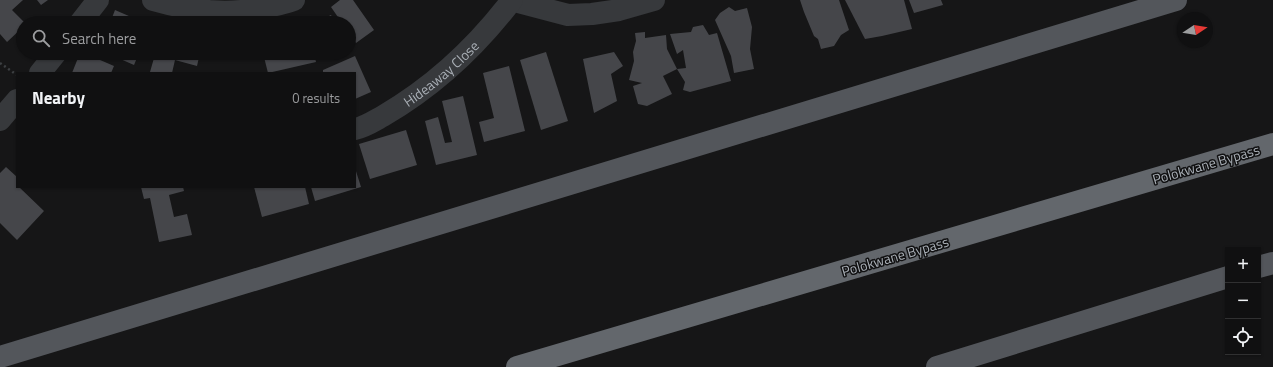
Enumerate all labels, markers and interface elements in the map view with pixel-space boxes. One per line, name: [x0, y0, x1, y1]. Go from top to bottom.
north arrow: [1177, 12, 1213, 48]
search box: [16, 16, 356, 60]
icon: search: [30, 27, 52, 49]
text: Search here: [62, 27, 136, 50]
street label: Hideaway Close: [399, 35, 483, 111]
text: Nearby: [32, 85, 85, 111]
text: 0 results: [292, 88, 340, 108]
street label: Polokwane Bypass: [1150, 139, 1262, 189]
street label: Polokwane Bypass: [839, 231, 951, 281]
map controls: [1225, 247, 1261, 355]
button: +: [1225, 247, 1261, 283]
button: −: [1225, 283, 1261, 319]
button: locate: [1225, 319, 1261, 355]

